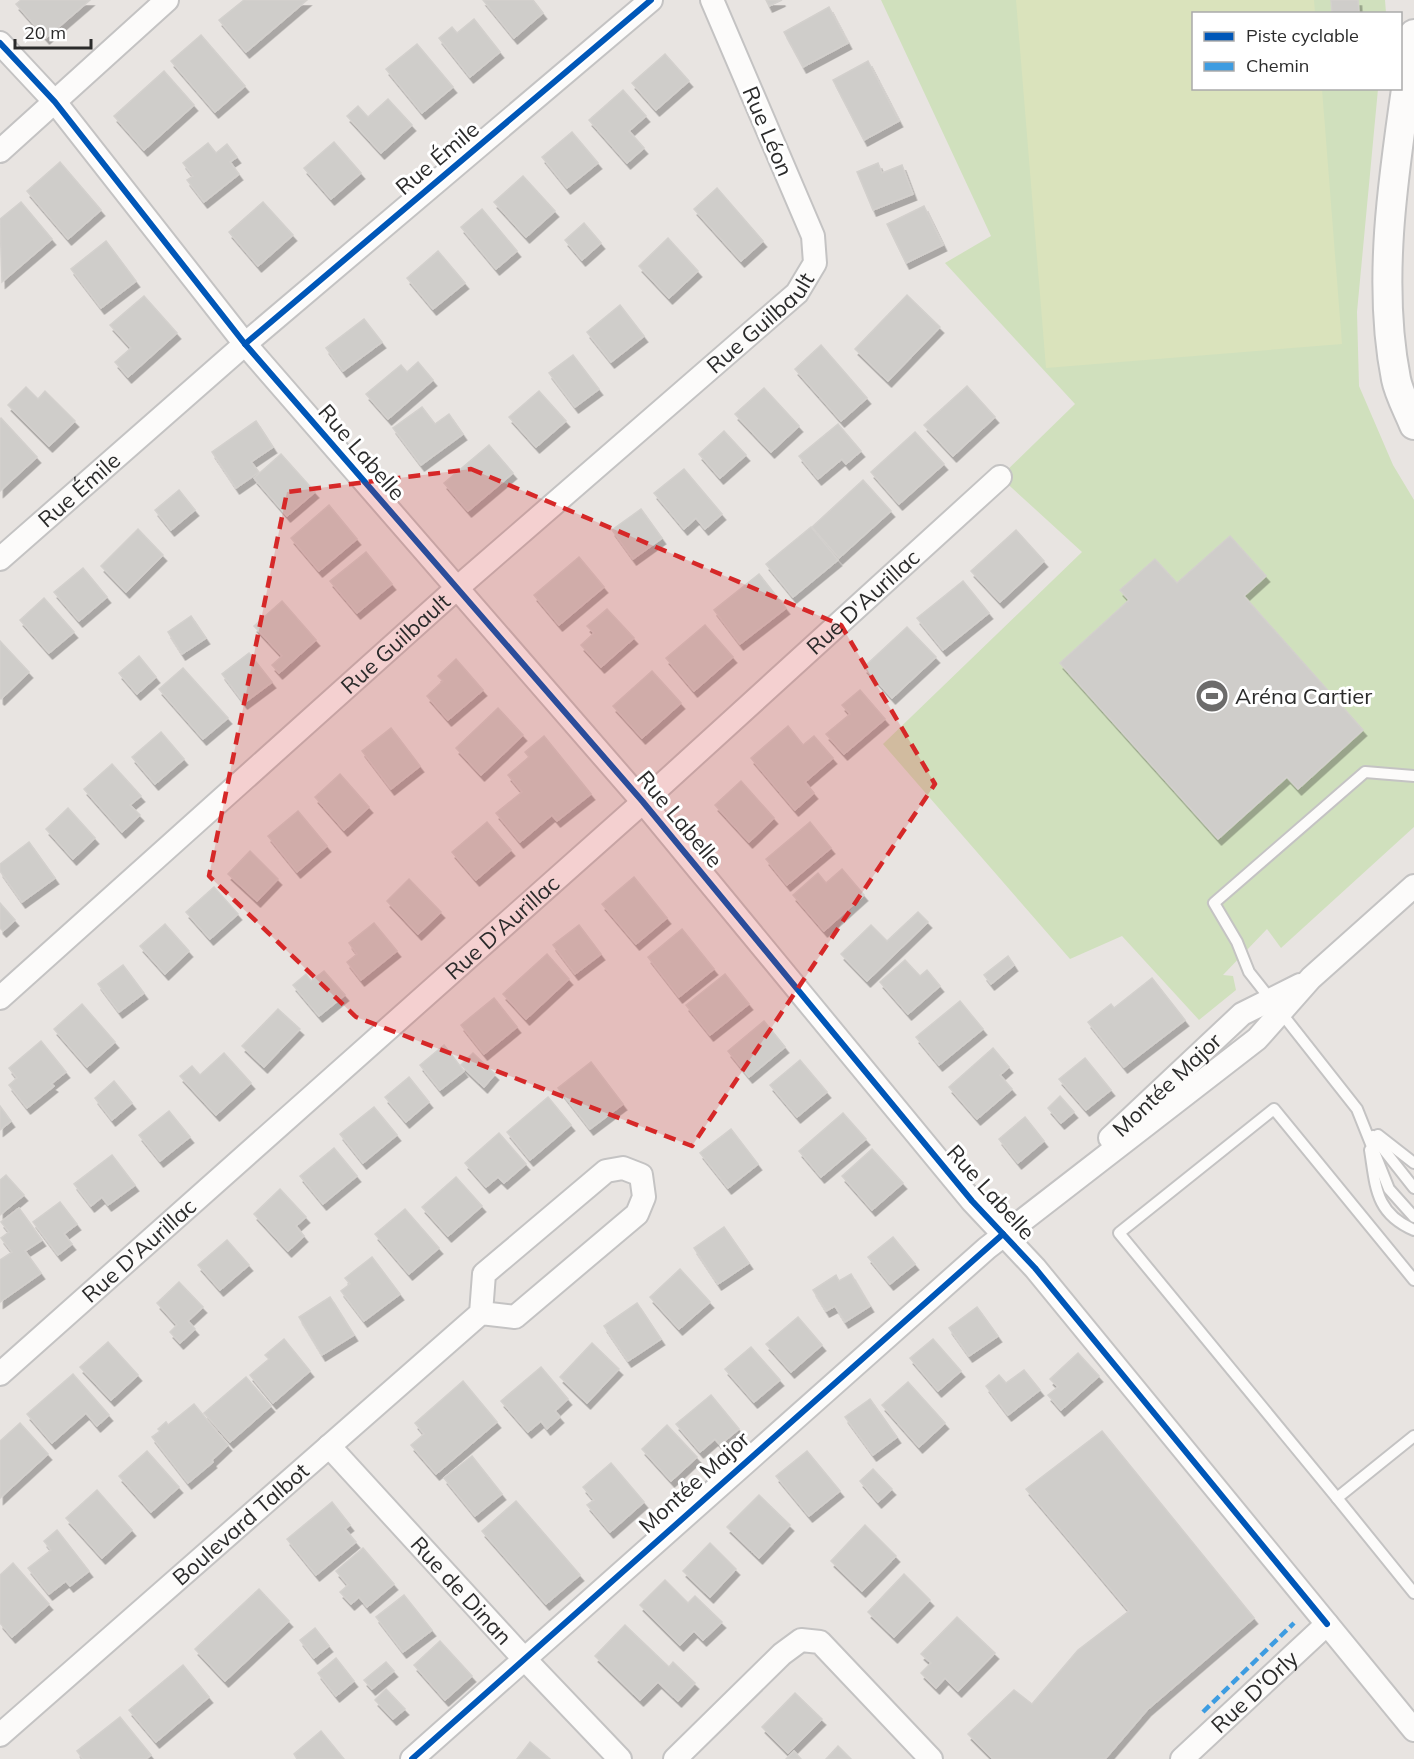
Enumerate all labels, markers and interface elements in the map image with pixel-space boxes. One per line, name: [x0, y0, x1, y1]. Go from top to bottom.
scale bar: [15, 12, 92, 50]
legend: [1192, 12, 1402, 90]
text: 20 m: [24, 21, 66, 44]
text: Piste cyclable: [1246, 24, 1359, 47]
text: Chemin: [1246, 54, 1309, 77]
street label: Rue Léon: [737, 82, 799, 180]
street label: Rue Émile: [390, 115, 484, 201]
street label: Rue Guilbault: [701, 267, 820, 379]
street label: Rue Labelle: [313, 398, 411, 506]
street label: Rue Émile: [32, 446, 126, 533]
street label: Rue D'Aurillac: [800, 543, 926, 661]
street label: Rue Guilbault: [335, 587, 456, 700]
sports icon: Aréna Cartier: [1194, 678, 1230, 714]
place label: Aréna Cartier: [1235, 682, 1372, 710]
street label: Rue Labelle: [631, 765, 729, 873]
street label: Rue D'Aurillac: [439, 869, 565, 986]
street label: Montée Major: [1106, 1027, 1227, 1143]
street label: Rue Labelle: [941, 1139, 1041, 1245]
street label: Rue D'Aurillac: [76, 1192, 202, 1309]
street label: Montée Major: [633, 1425, 755, 1539]
street label: Boulevard Talbot: [167, 1456, 315, 1591]
street label: Rue de Dinan: [405, 1530, 518, 1651]
street label: Rue D'Orly: [1205, 1644, 1304, 1739]

